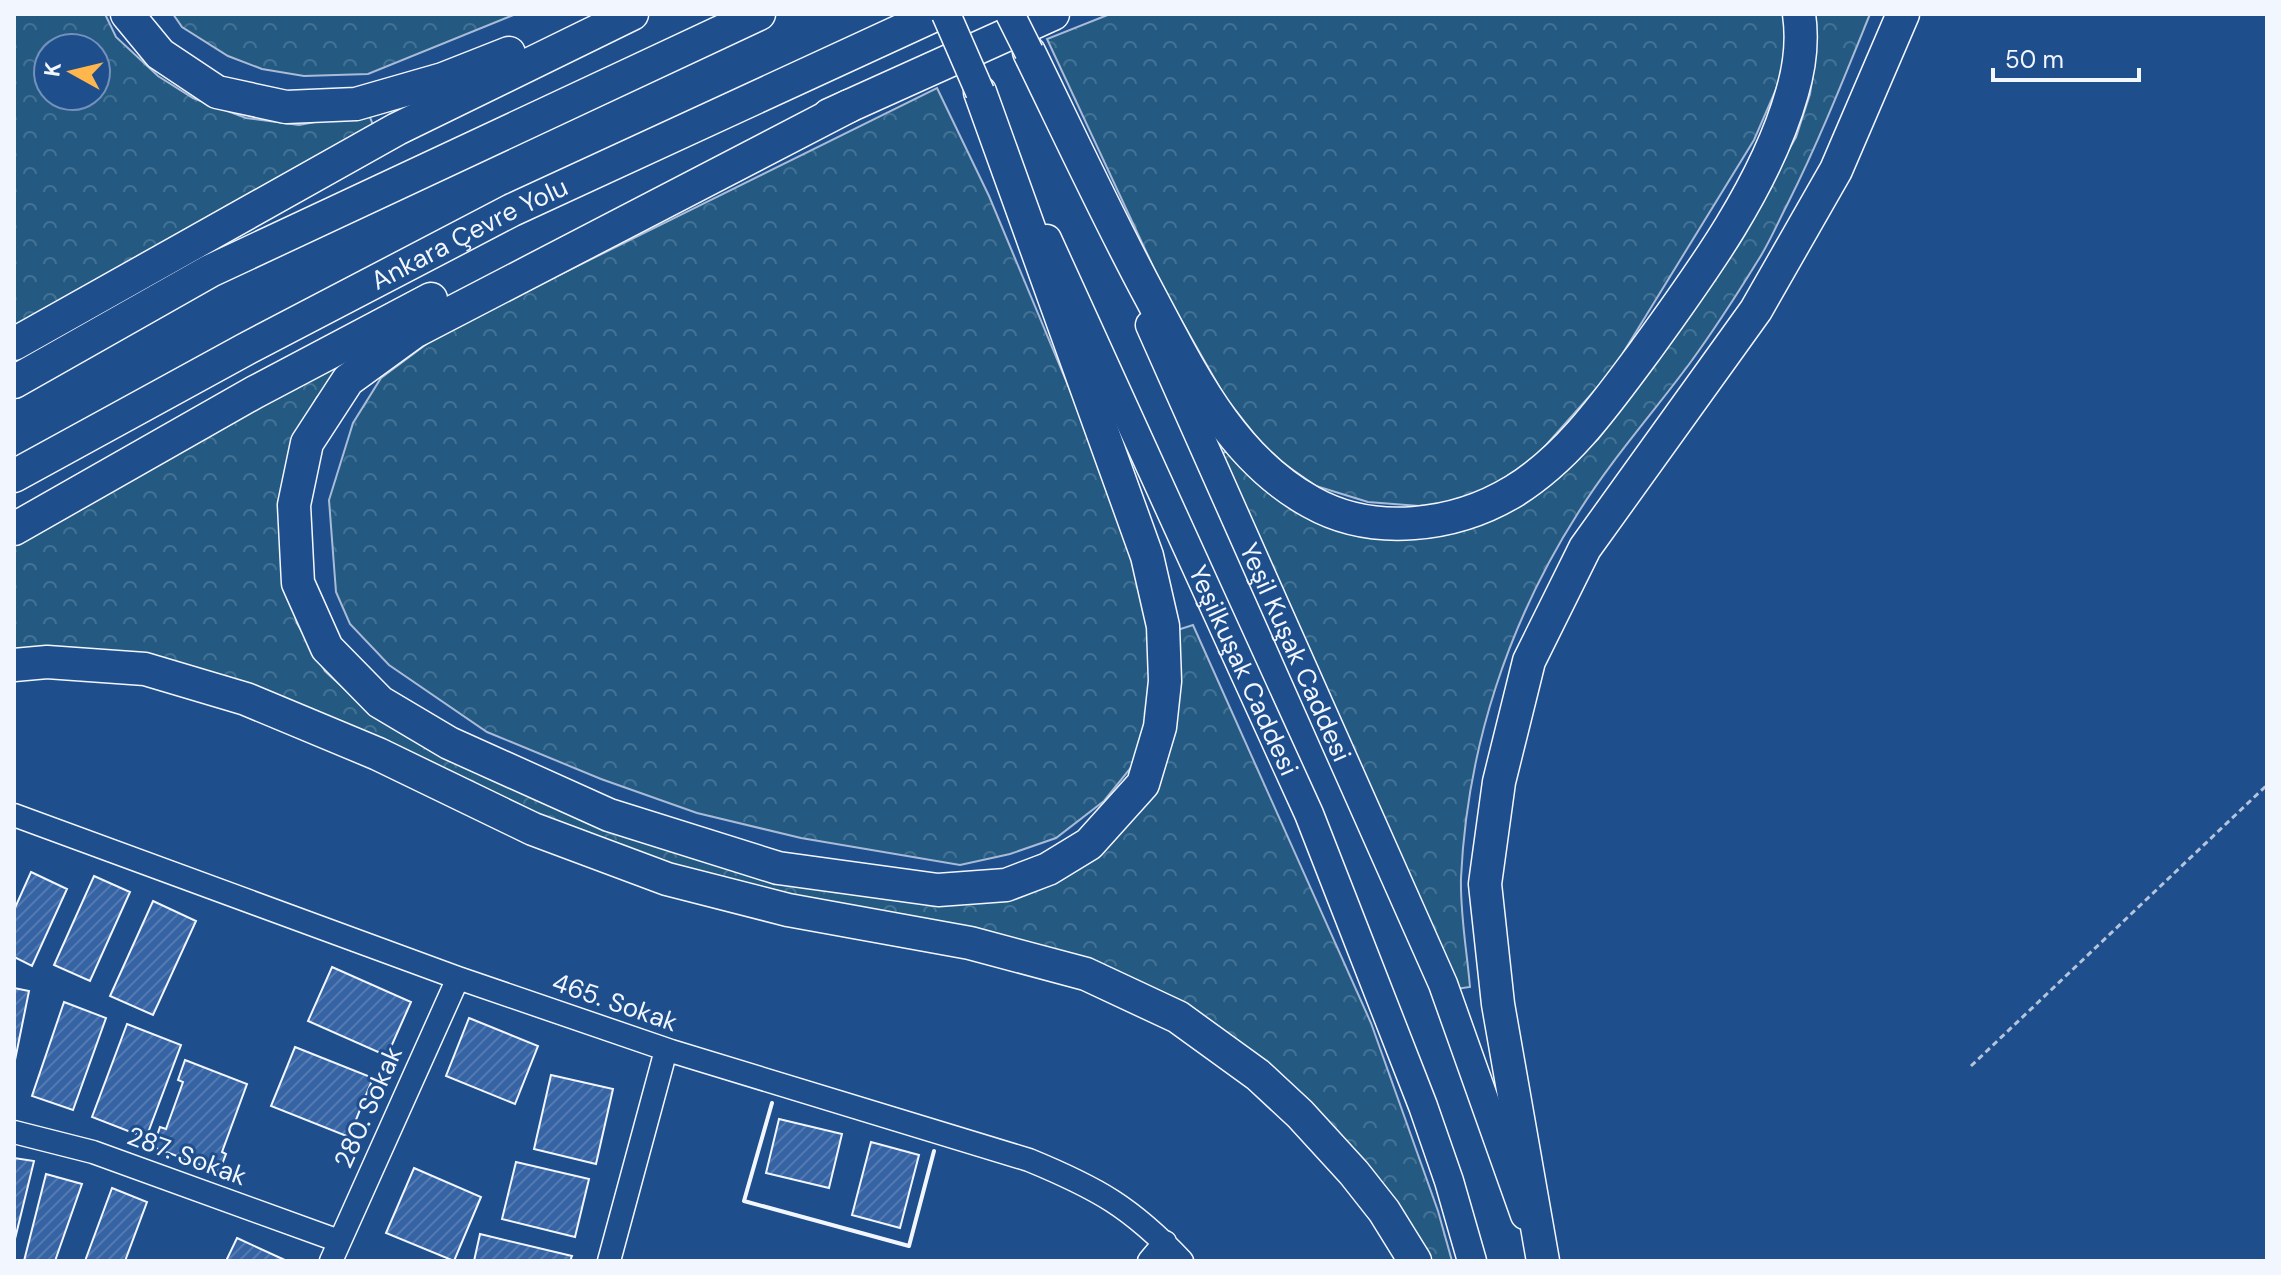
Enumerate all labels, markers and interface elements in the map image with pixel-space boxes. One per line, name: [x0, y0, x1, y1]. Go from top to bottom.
north arrow: [32, 32, 112, 112]
scale bar: [1993, 32, 2139, 82]
text: 50 m: [2005, 44, 2064, 75]
text: K: [37, 60, 68, 78]
street label: Ankara Çevre Yolu: [365, 170, 573, 298]
street label: Yeşil Kuşak Caddesi: [1232, 537, 1359, 767]
street label: Yeşilkuşak Caddesi: [1181, 560, 1306, 781]
street label: 465. Sokak: [548, 965, 682, 1039]
street label: 280. Sokak: [326, 1041, 410, 1173]
street label: 287. Sokak: [123, 1119, 251, 1193]

